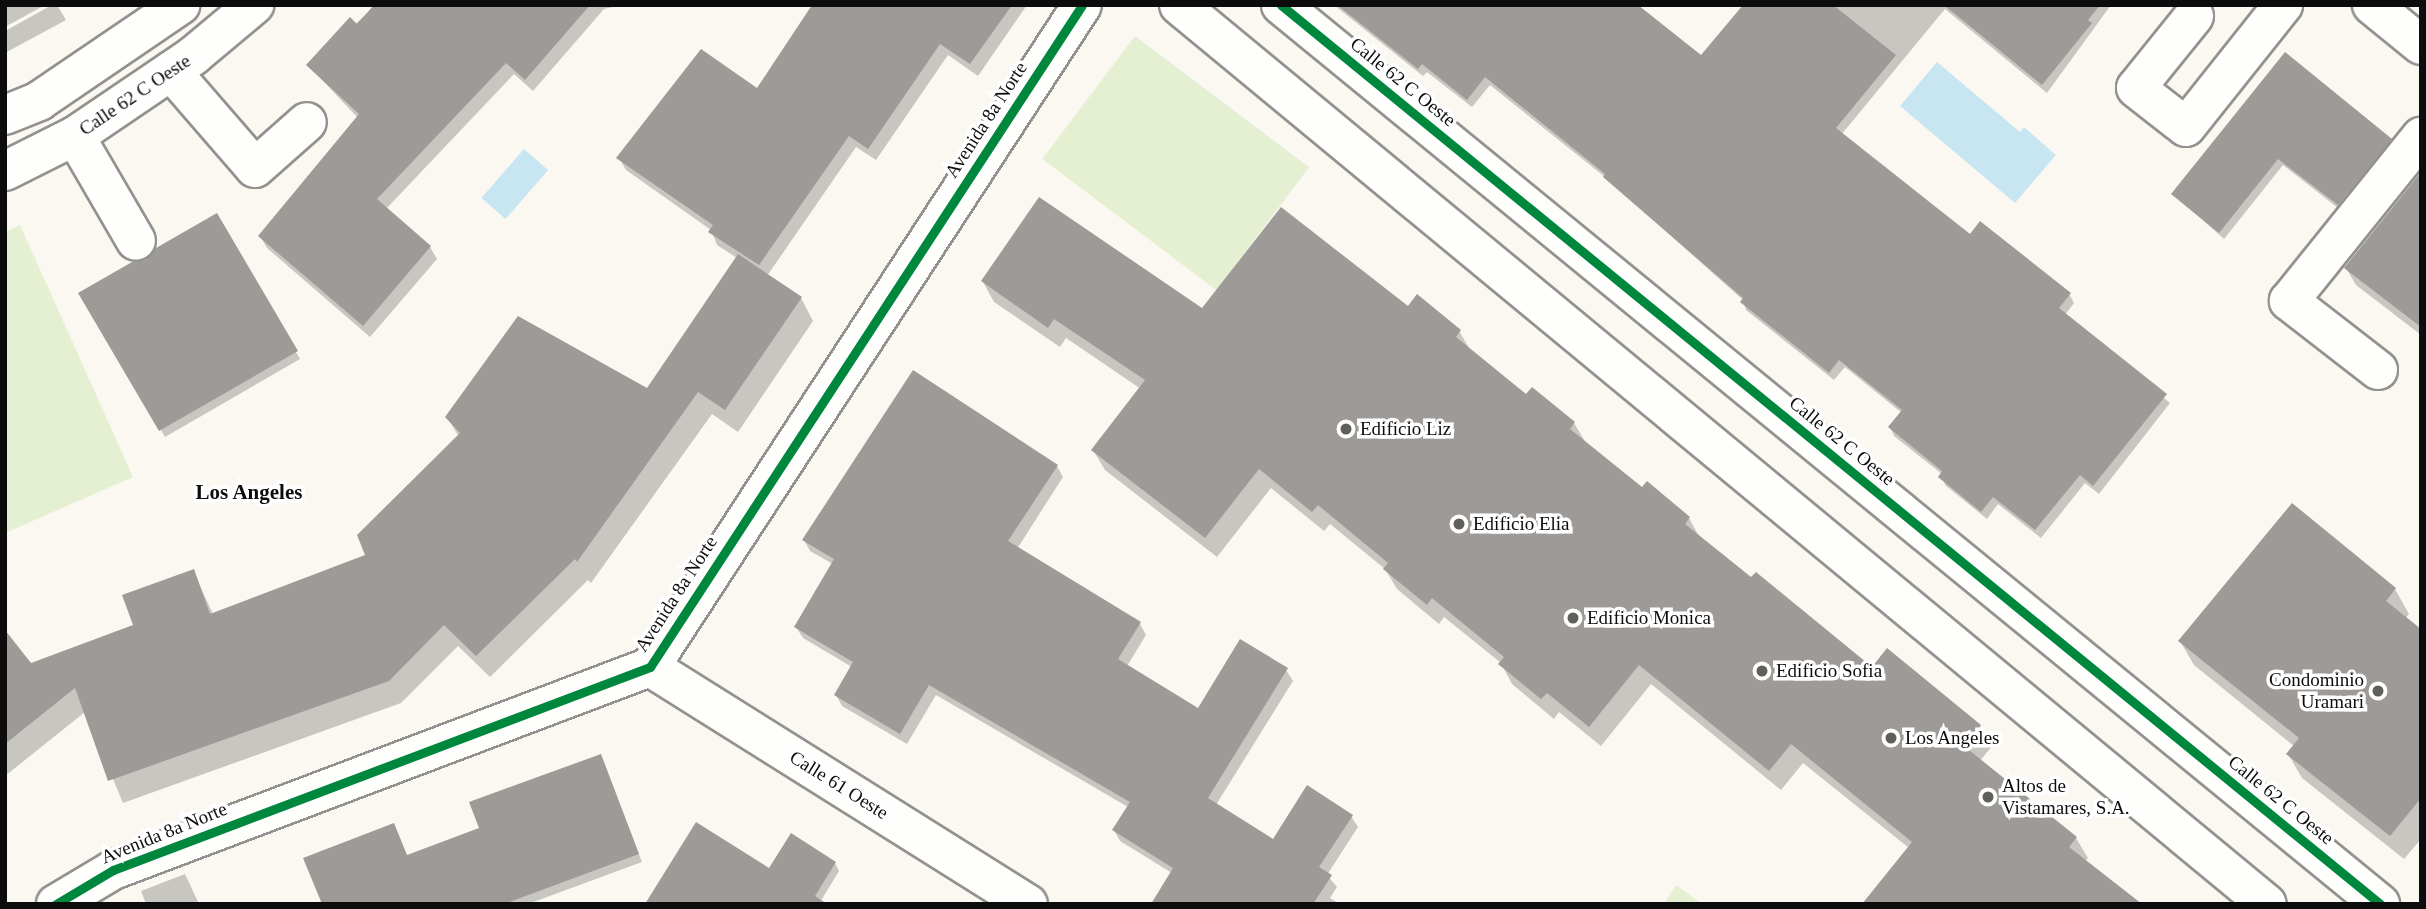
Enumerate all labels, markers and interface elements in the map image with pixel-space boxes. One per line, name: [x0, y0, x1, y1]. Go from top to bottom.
street label: Calle 62 C Oeste: [1346, 32, 1460, 132]
street label: Calle 62 C Oeste: [75, 49, 195, 141]
street label: Avenida 8a Norte: [940, 58, 1032, 182]
street label: Calle 62 C Oeste: [1785, 391, 1899, 491]
place label: Edificio Liz: [1360, 418, 1451, 440]
marker: Edificio Liz: [1338, 421, 1354, 437]
district label: Los Angeles: [195, 479, 303, 505]
place label: Edificio Elia: [1473, 513, 1570, 535]
marker: Edificio Elia: [1451, 516, 1467, 532]
street label: Avenida 8a Norte: [630, 532, 722, 656]
place label: Edificio Monica: [1587, 607, 1711, 629]
marker: Edificio Monica: [1565, 610, 1581, 626]
place label: Edificio Sofia: [1776, 660, 1882, 682]
marker: Edificio Sofia: [1754, 663, 1770, 679]
place label: Condominio Uramari: [2269, 669, 2364, 713]
marker: Condominio Uramari: [2370, 683, 2386, 699]
place label: Los Angeles: [1905, 727, 2001, 749]
marker: Los Angeles: [1883, 730, 1899, 746]
street label: Calle 61 Oeste: [786, 746, 892, 824]
street label: Calle 62 C Oeste: [2224, 750, 2338, 850]
place label: Altos de Vistamares, S.A.: [2002, 775, 2130, 819]
marker: Altos de Vistamares, S.A.: [1980, 789, 1996, 805]
street label: Avenida 8a Norte: [98, 797, 230, 869]

